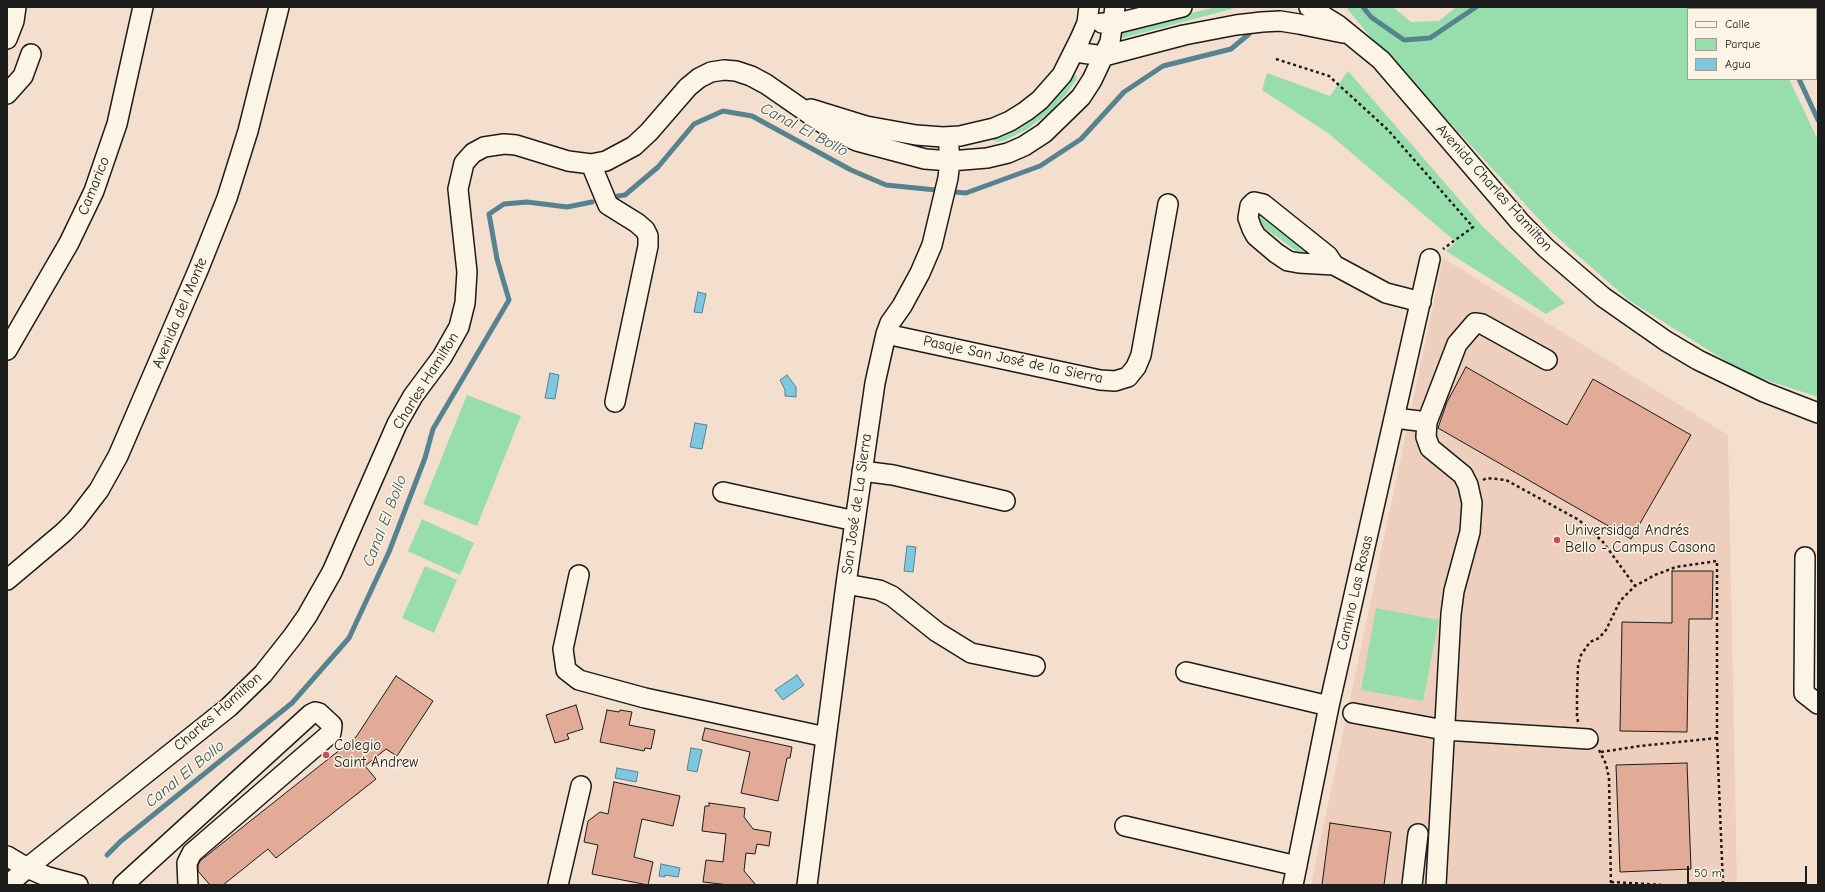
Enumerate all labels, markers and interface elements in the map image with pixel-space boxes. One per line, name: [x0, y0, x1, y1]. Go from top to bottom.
legend: [1687, 8, 1817, 80]
text: Calle: [1725, 17, 1750, 31]
text: Parque: [1725, 37, 1760, 51]
text: Agua: [1725, 57, 1751, 71]
water label: Canal El Bollo: [757, 99, 851, 161]
street label: Avenida Charles Hamilton: [1432, 121, 1556, 255]
street label: Camarico: [74, 154, 114, 218]
street label: Avenida del Monte: [149, 255, 211, 371]
street label: Charles Hamilton: [389, 329, 463, 433]
street label: Pasaje San José de la Sierra: [921, 332, 1105, 388]
street label: San José de La Sierra: [838, 433, 876, 575]
water label: Canal El Bollo: [359, 473, 411, 569]
place label: Universidad Andrés Bello - Campus Casona: [1565, 522, 1716, 557]
street label: Camino Las Rosas: [1333, 534, 1377, 652]
marker: Universidad Andrés Bello - Campus Casona: [1552, 535, 1562, 545]
street label: Charles Hamilton: [170, 669, 266, 755]
water label: Canal El Bollo: [142, 736, 228, 812]
place label: Colegio Saint Andrew: [334, 737, 418, 772]
marker: Colegio Saint Andrew: [321, 750, 331, 760]
scale bar: [1689, 858, 1809, 884]
text: 50 m: [1694, 866, 1722, 880]

